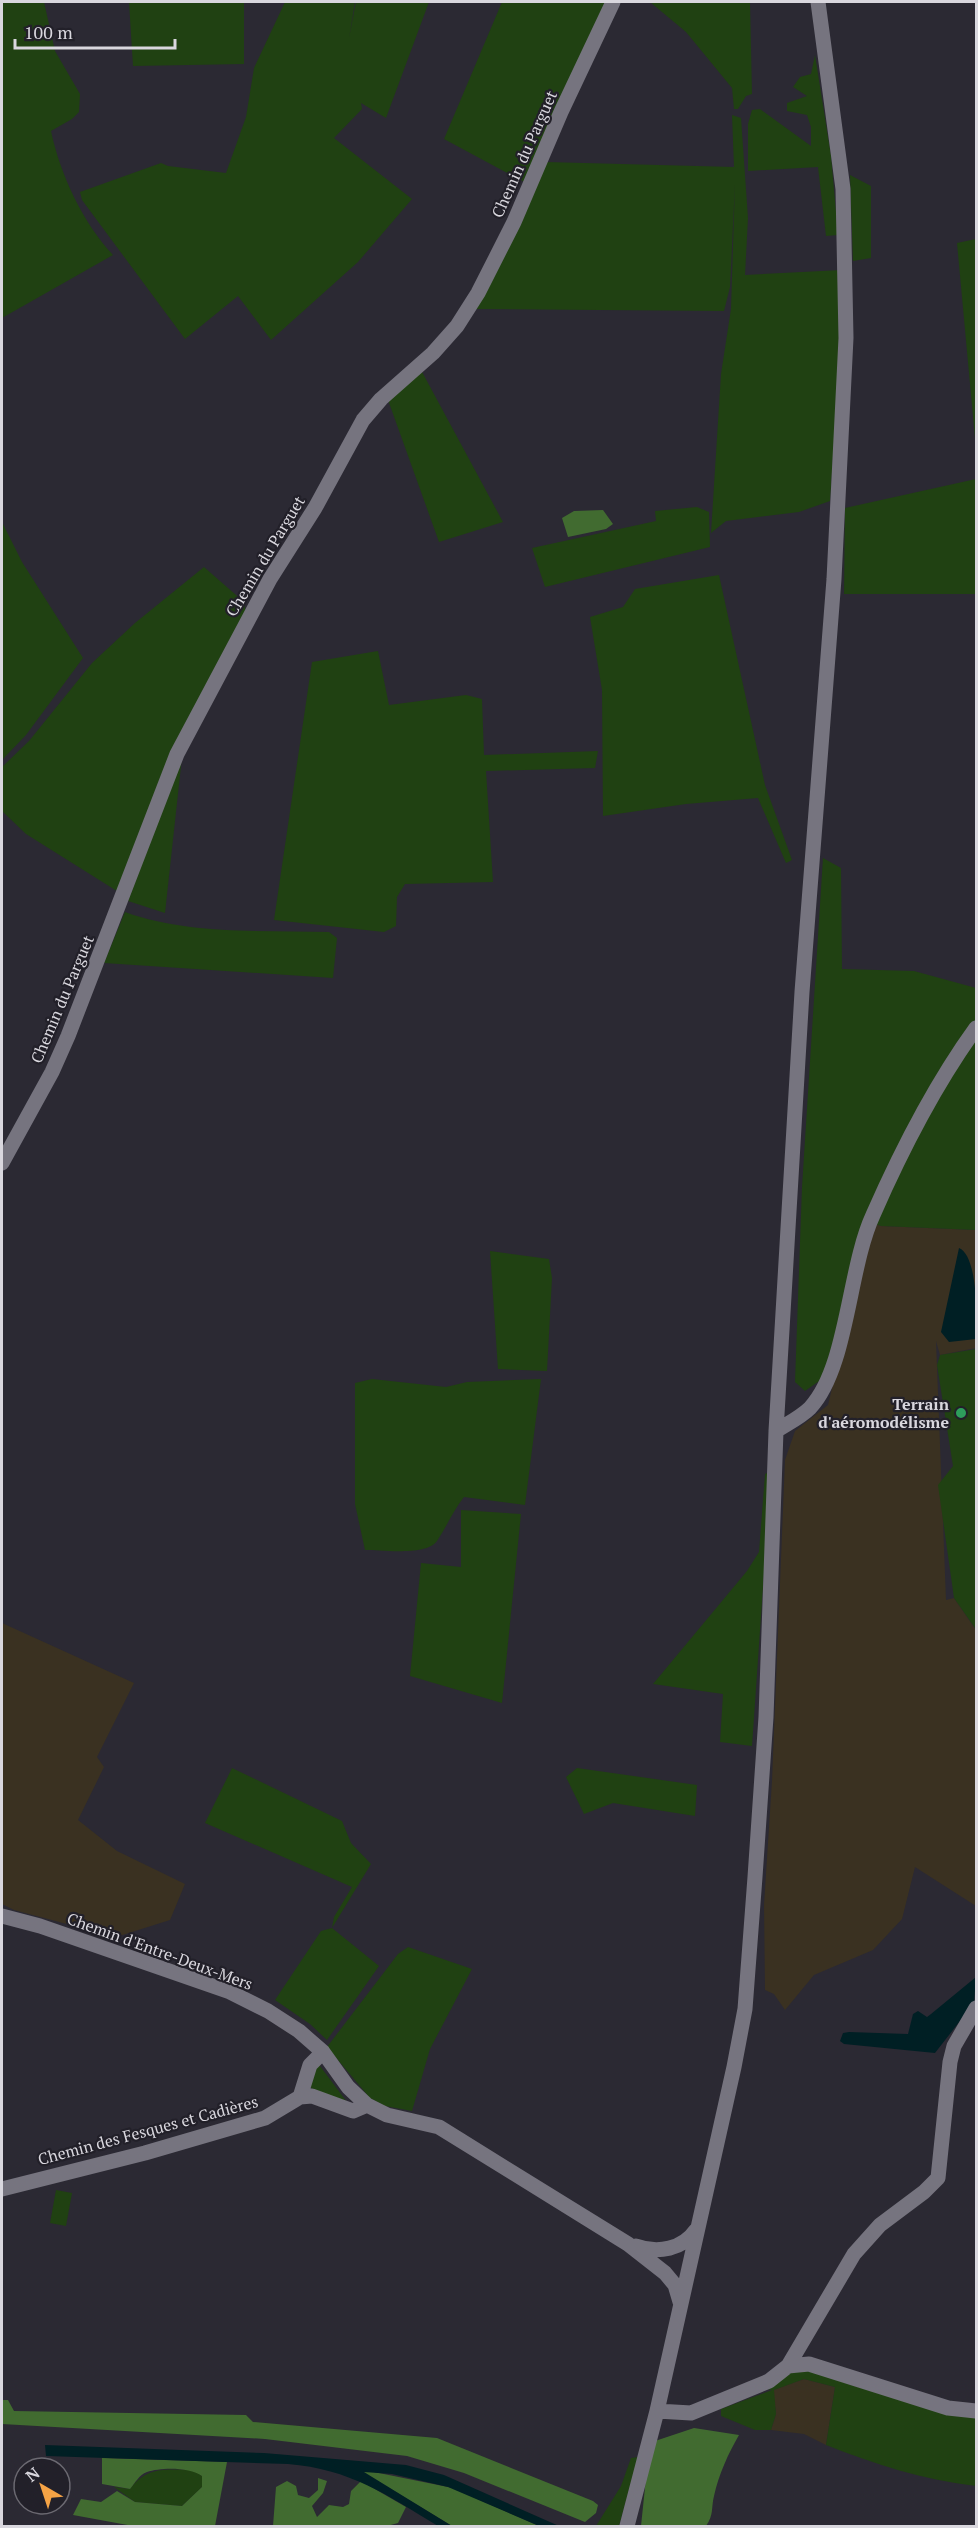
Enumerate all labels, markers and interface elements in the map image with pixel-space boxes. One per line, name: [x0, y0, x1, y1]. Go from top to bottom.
scale bar: [15, 12, 176, 50]
text: 100 m: [24, 20, 73, 44]
street label: Chemin du Parguet: [486, 87, 562, 221]
street label: Chemin du Parguet: [220, 492, 310, 620]
street label: Chemin du Parguet: [25, 932, 99, 1066]
place label: Terrain d'aéromodélisme: [818, 1393, 950, 1433]
marker: Terrain d'aéromodélisme: [954, 1406, 968, 1420]
street label: Chemin d'Entre-Deux-Mers: [64, 1907, 256, 1995]
street label: Chemin des Fesques et Cadières: [35, 2090, 261, 2170]
north arrow: [12, 2456, 72, 2516]
text: N: [21, 2462, 44, 2487]

